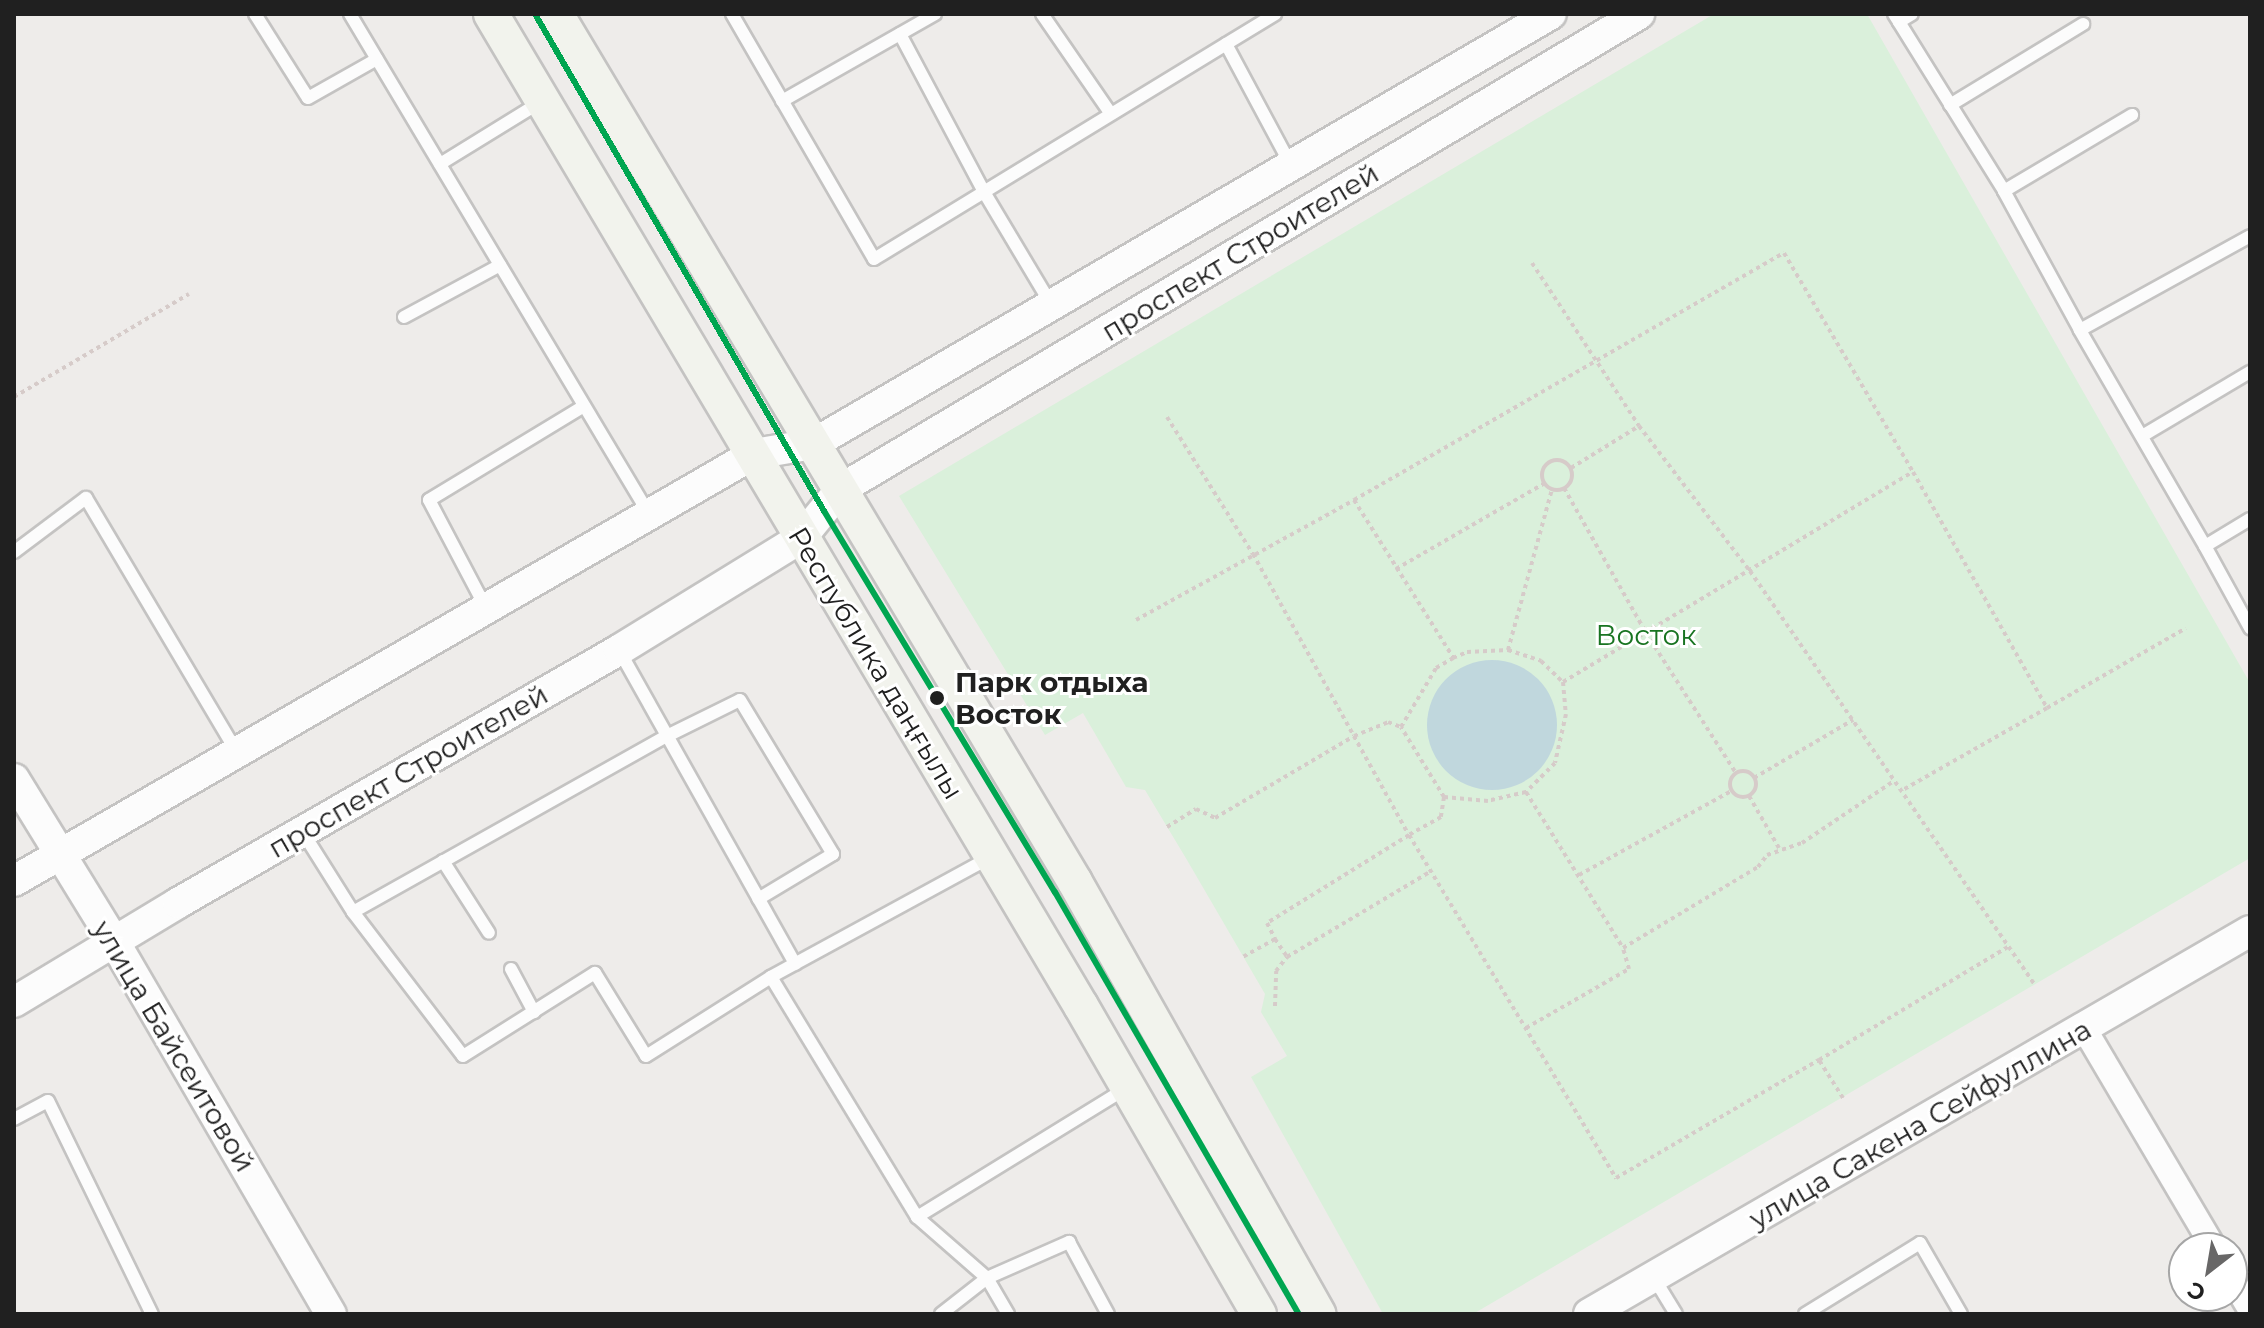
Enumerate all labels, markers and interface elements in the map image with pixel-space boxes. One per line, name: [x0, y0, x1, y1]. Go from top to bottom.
street label: проспект Строителей: [1095, 156, 1385, 348]
street label: Республика даңғылы: [781, 521, 971, 805]
park label: Восток: [1596, 618, 1696, 652]
place label: Парк отдыха Восток: [955, 665, 1149, 731]
street label: проспект Строителей: [262, 677, 554, 865]
marker: Парк отдыха Восток: [926, 687, 948, 709]
street label: улица Байсеитовой: [86, 914, 262, 1178]
street label: улица Сакена Сейфуллина: [1743, 1012, 2097, 1236]
north arrow: [2168, 1232, 2248, 1312]
text: С: [2183, 1276, 2210, 1307]

